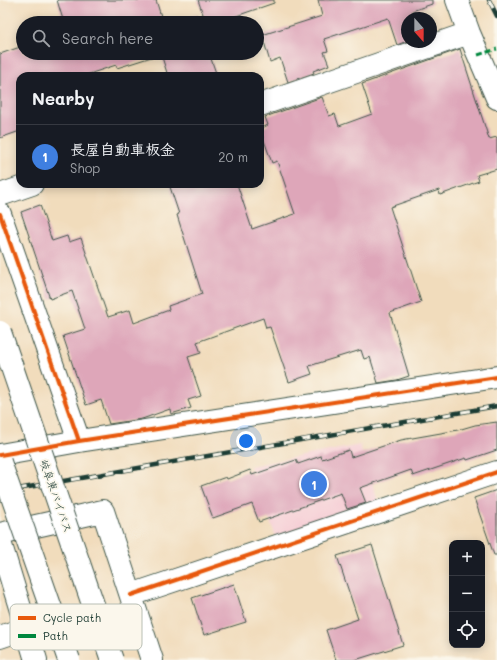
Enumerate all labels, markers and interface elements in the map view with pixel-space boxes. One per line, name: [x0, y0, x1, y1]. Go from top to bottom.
north arrow: [401, 12, 437, 48]
search box: [16, 16, 264, 60]
icon: search: [30, 27, 52, 49]
text: Search here: [62, 28, 153, 48]
text: Nearby: [32, 87, 94, 109]
text: 長屋自動車板金: [70, 139, 175, 159]
text: 1: [42, 148, 48, 165]
text: 20 m: [218, 148, 248, 165]
text: Shop: [70, 159, 100, 176]
your location: [236, 431, 256, 451]
street label: 岐阜東バイパス: [37, 457, 76, 535]
pin: 1: [301, 469, 327, 499]
map controls: [449, 540, 485, 648]
button: +: [449, 540, 485, 576]
button: −: [449, 576, 485, 612]
legend: [10, 604, 142, 650]
text: Cycle path: [43, 610, 101, 625]
button: locate: [449, 612, 485, 648]
text: Path: [43, 628, 68, 643]

